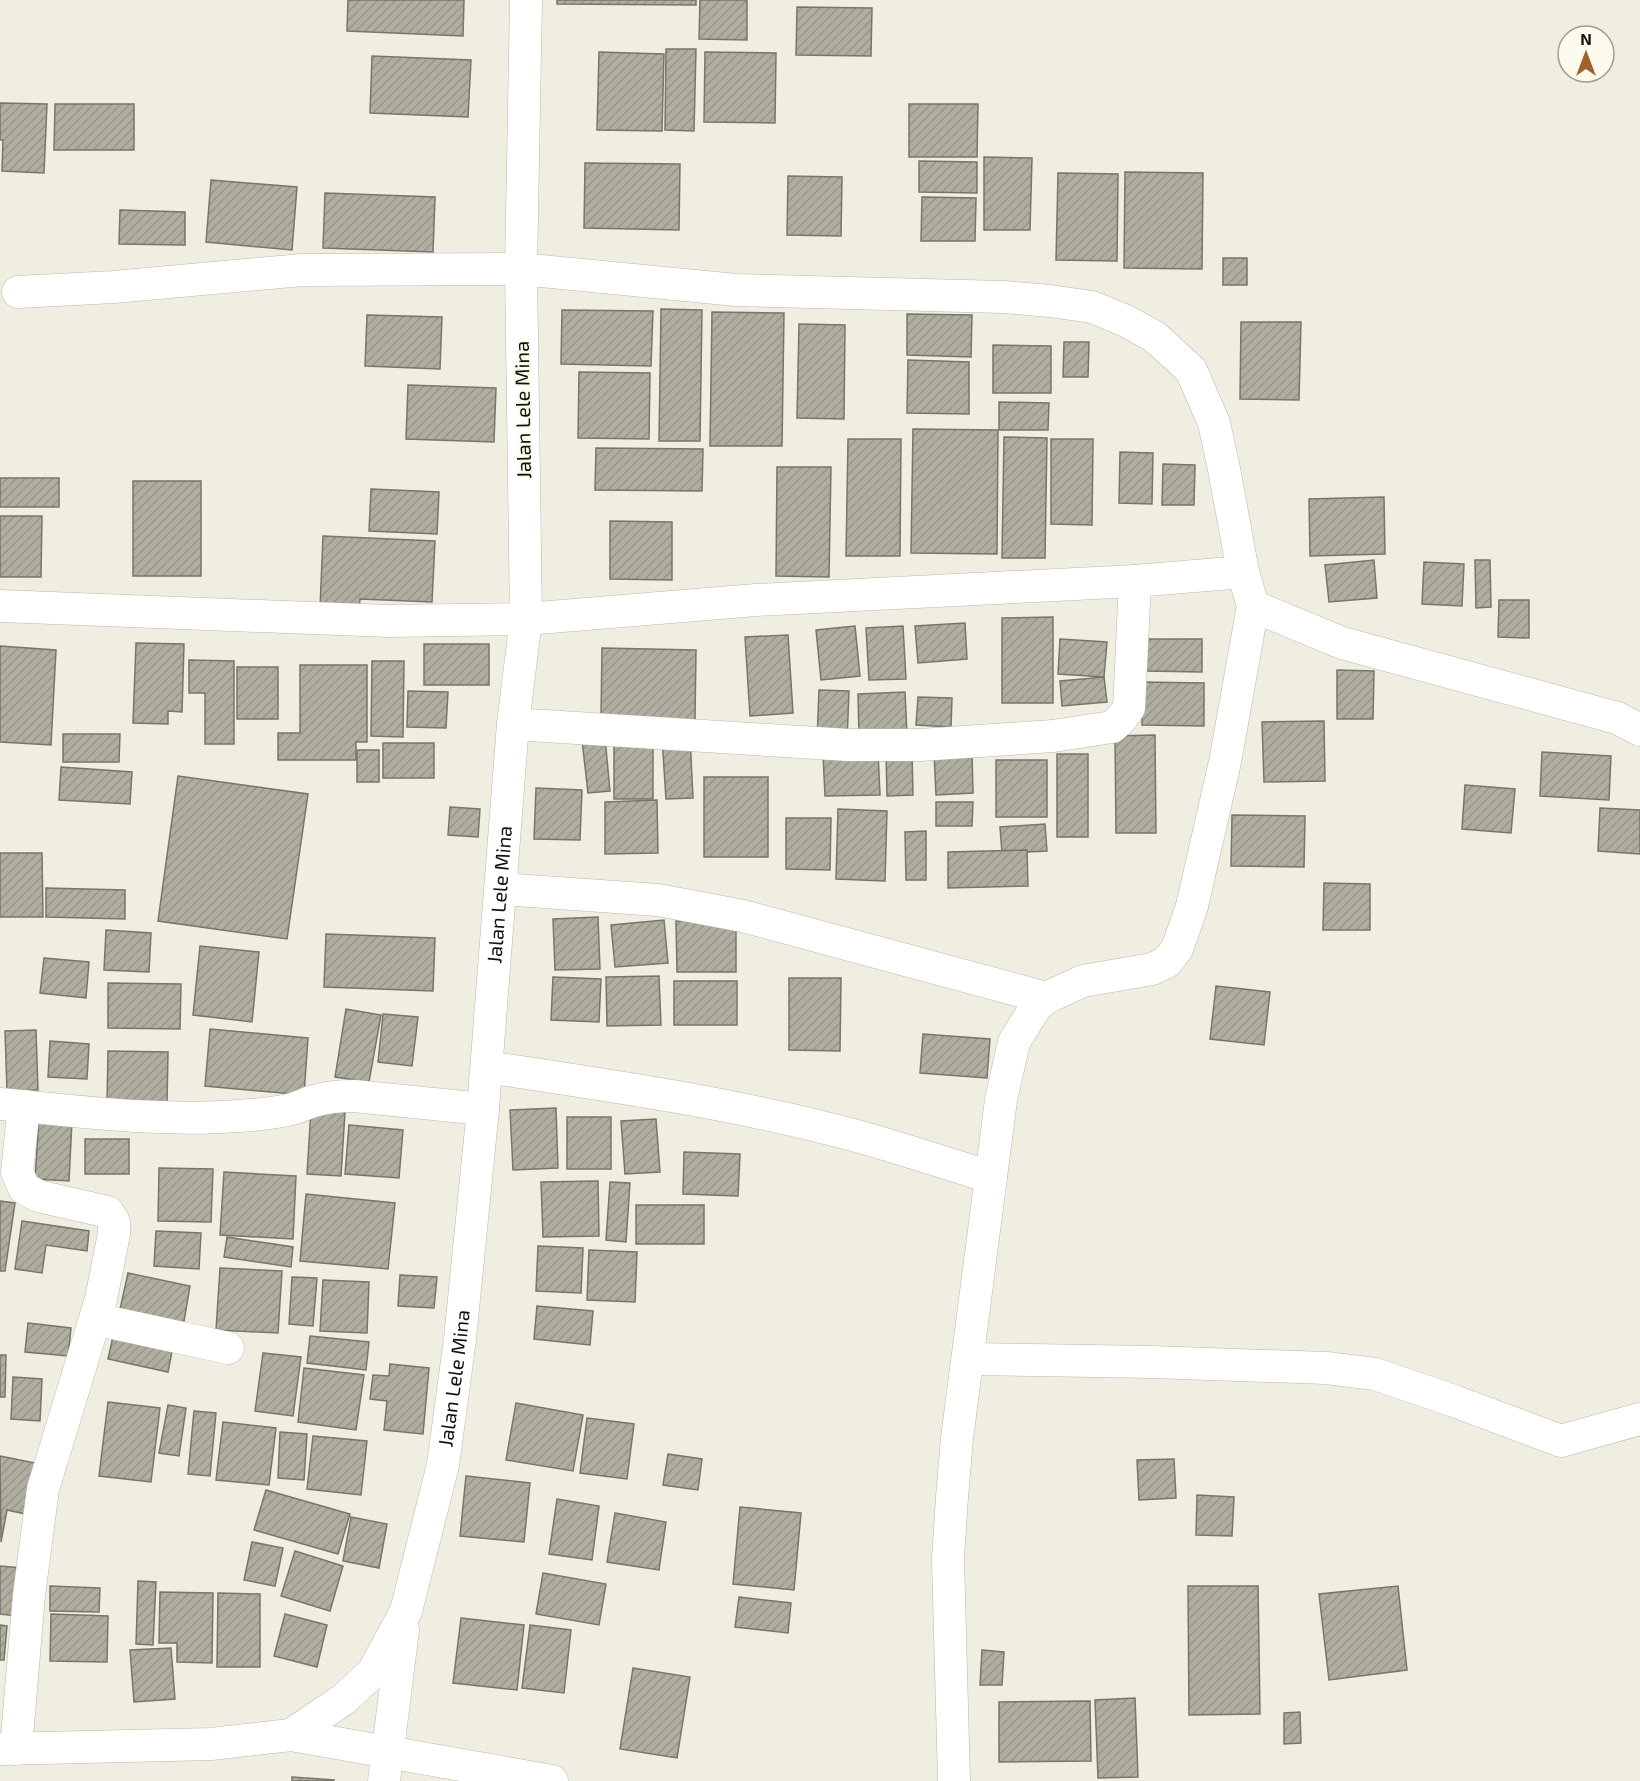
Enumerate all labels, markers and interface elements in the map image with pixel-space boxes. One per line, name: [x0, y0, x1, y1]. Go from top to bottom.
north arrow: [1556, 24, 1616, 84]
text: N: [1580, 29, 1592, 48]
street label: Jalan Lele Mina: [509, 341, 535, 479]
street label: Jalan Lele Mina: [481, 825, 516, 964]
street label: Jalan Lele Mina: [433, 1309, 474, 1448]

